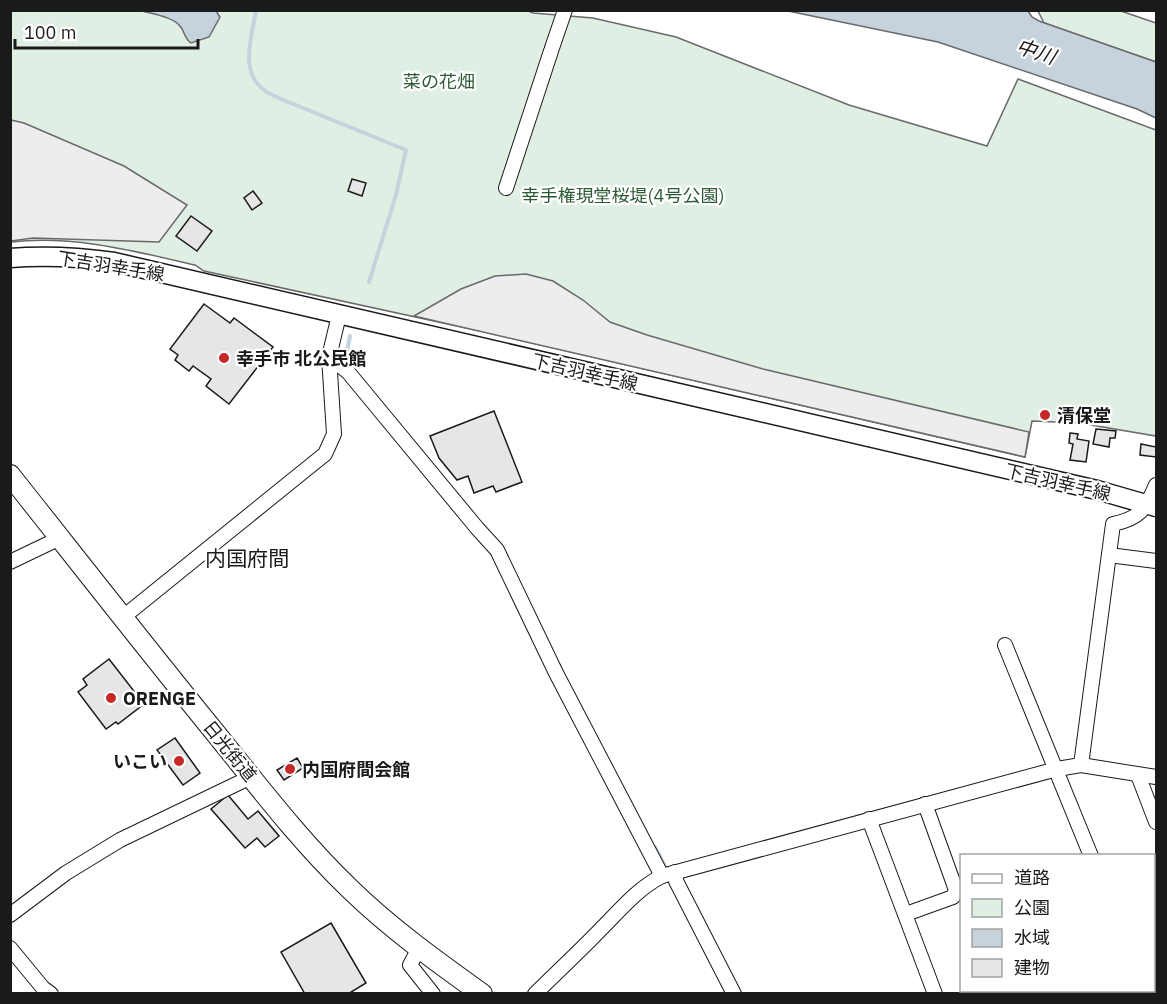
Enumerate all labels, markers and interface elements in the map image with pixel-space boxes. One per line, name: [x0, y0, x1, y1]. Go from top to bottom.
scale bar: [15, 12, 198, 50]
text: 100 m: [24, 21, 76, 44]
water label: 中川: [1013, 32, 1061, 71]
park label: 菜の花畑: [403, 70, 475, 93]
park label: 幸手権現堂桜堤(4号公園): [522, 184, 724, 207]
street label: 下吉羽幸手線: [56, 246, 166, 286]
place label: 幸手市 北公民館: [236, 347, 366, 370]
street label: 下吉羽幸手線: [530, 349, 640, 395]
marker: 幸手市 北公民館: [217, 351, 231, 365]
place label: 清保堂: [1057, 404, 1111, 427]
marker: 清保堂: [1038, 408, 1052, 422]
street label: 下吉羽幸手線: [1003, 459, 1113, 505]
district label: 内国府間: [205, 544, 289, 572]
place label: ORENGE: [123, 687, 196, 710]
marker: ORENGE: [104, 691, 118, 705]
street label: 日光街道: [198, 716, 262, 786]
place label: いこい: [113, 750, 167, 773]
marker: いこい: [172, 754, 186, 768]
place label: 内国府間会館: [302, 758, 410, 781]
marker: 内国府間会館: [283, 762, 297, 776]
legend: [960, 854, 1155, 992]
text: 道路: [1014, 866, 1050, 889]
text: 公園: [1014, 896, 1050, 919]
text: 水域: [1014, 926, 1050, 949]
text: 建物: [1014, 956, 1050, 979]

